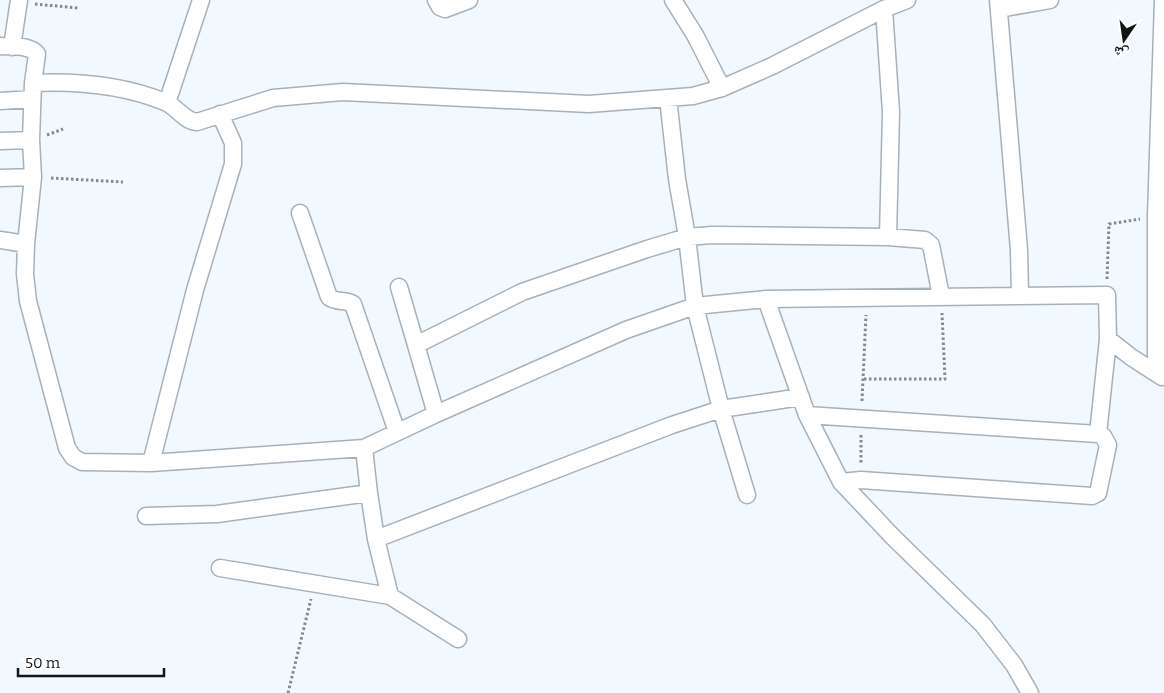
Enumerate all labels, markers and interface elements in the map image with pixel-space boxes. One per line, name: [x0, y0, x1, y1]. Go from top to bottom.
north arrow: [1099, 15, 1149, 65]
text: ش: [1112, 42, 1130, 62]
scale bar: [18, 646, 164, 678]
text: 50 m: [25, 654, 61, 672]

